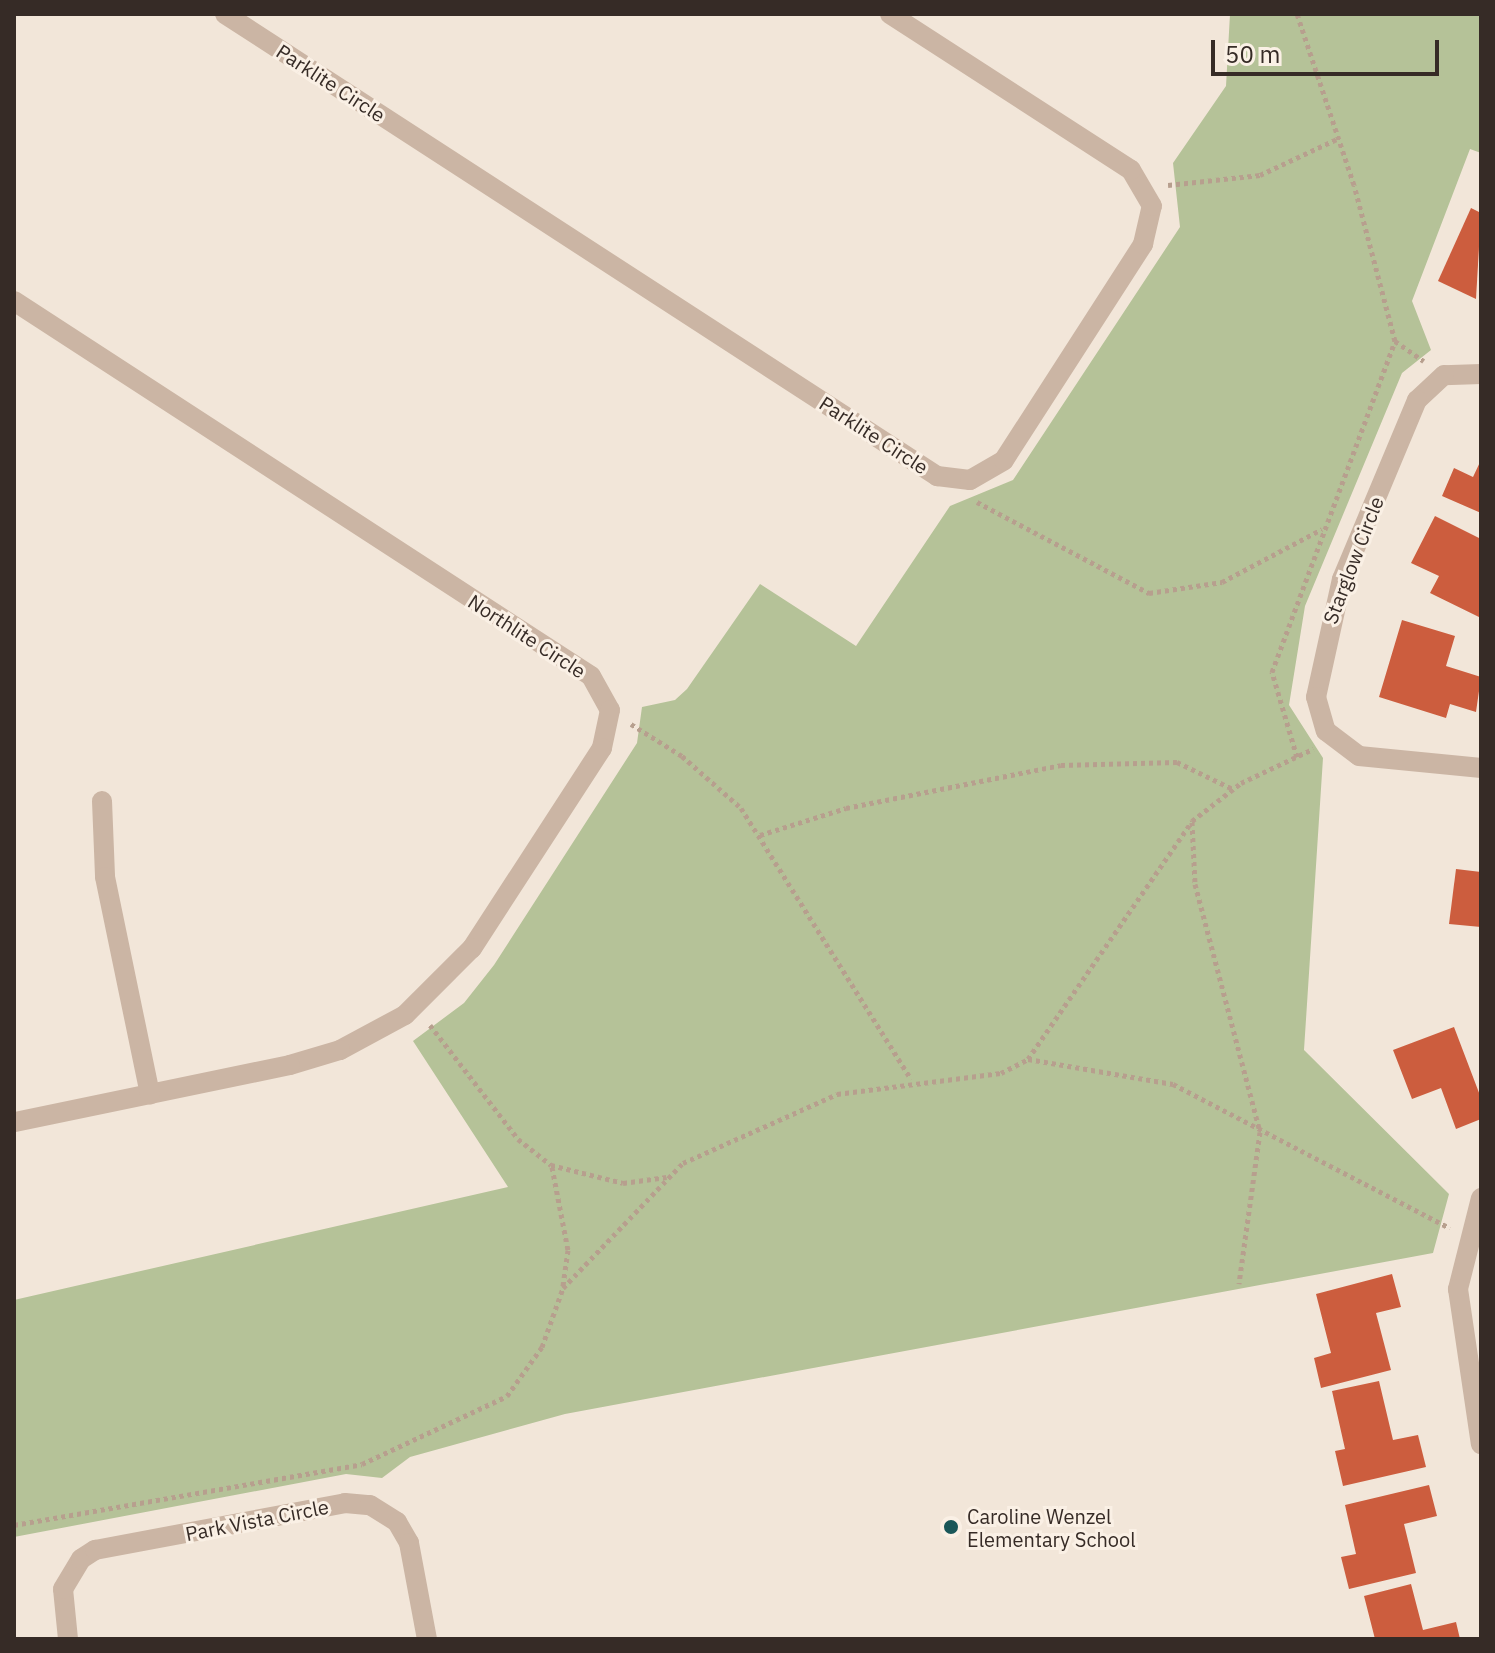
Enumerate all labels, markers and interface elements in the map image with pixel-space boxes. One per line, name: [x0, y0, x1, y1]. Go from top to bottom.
scale bar: [1215, 24, 1443, 74]
text: 50 m: [1225, 38, 1280, 70]
street label: Parklite Circle: [272, 39, 390, 127]
street label: Parklite Circle: [815, 391, 933, 479]
street label: Starglow Circle: [1318, 493, 1388, 627]
street label: Northlite Circle: [464, 589, 590, 683]
street label: Park Vista Circle: [183, 1494, 331, 1546]
place label: Caroline Wenzel Elementary School: [967, 1504, 1136, 1551]
marker: Caroline Wenzel Elementary School: [942, 1518, 960, 1536]

